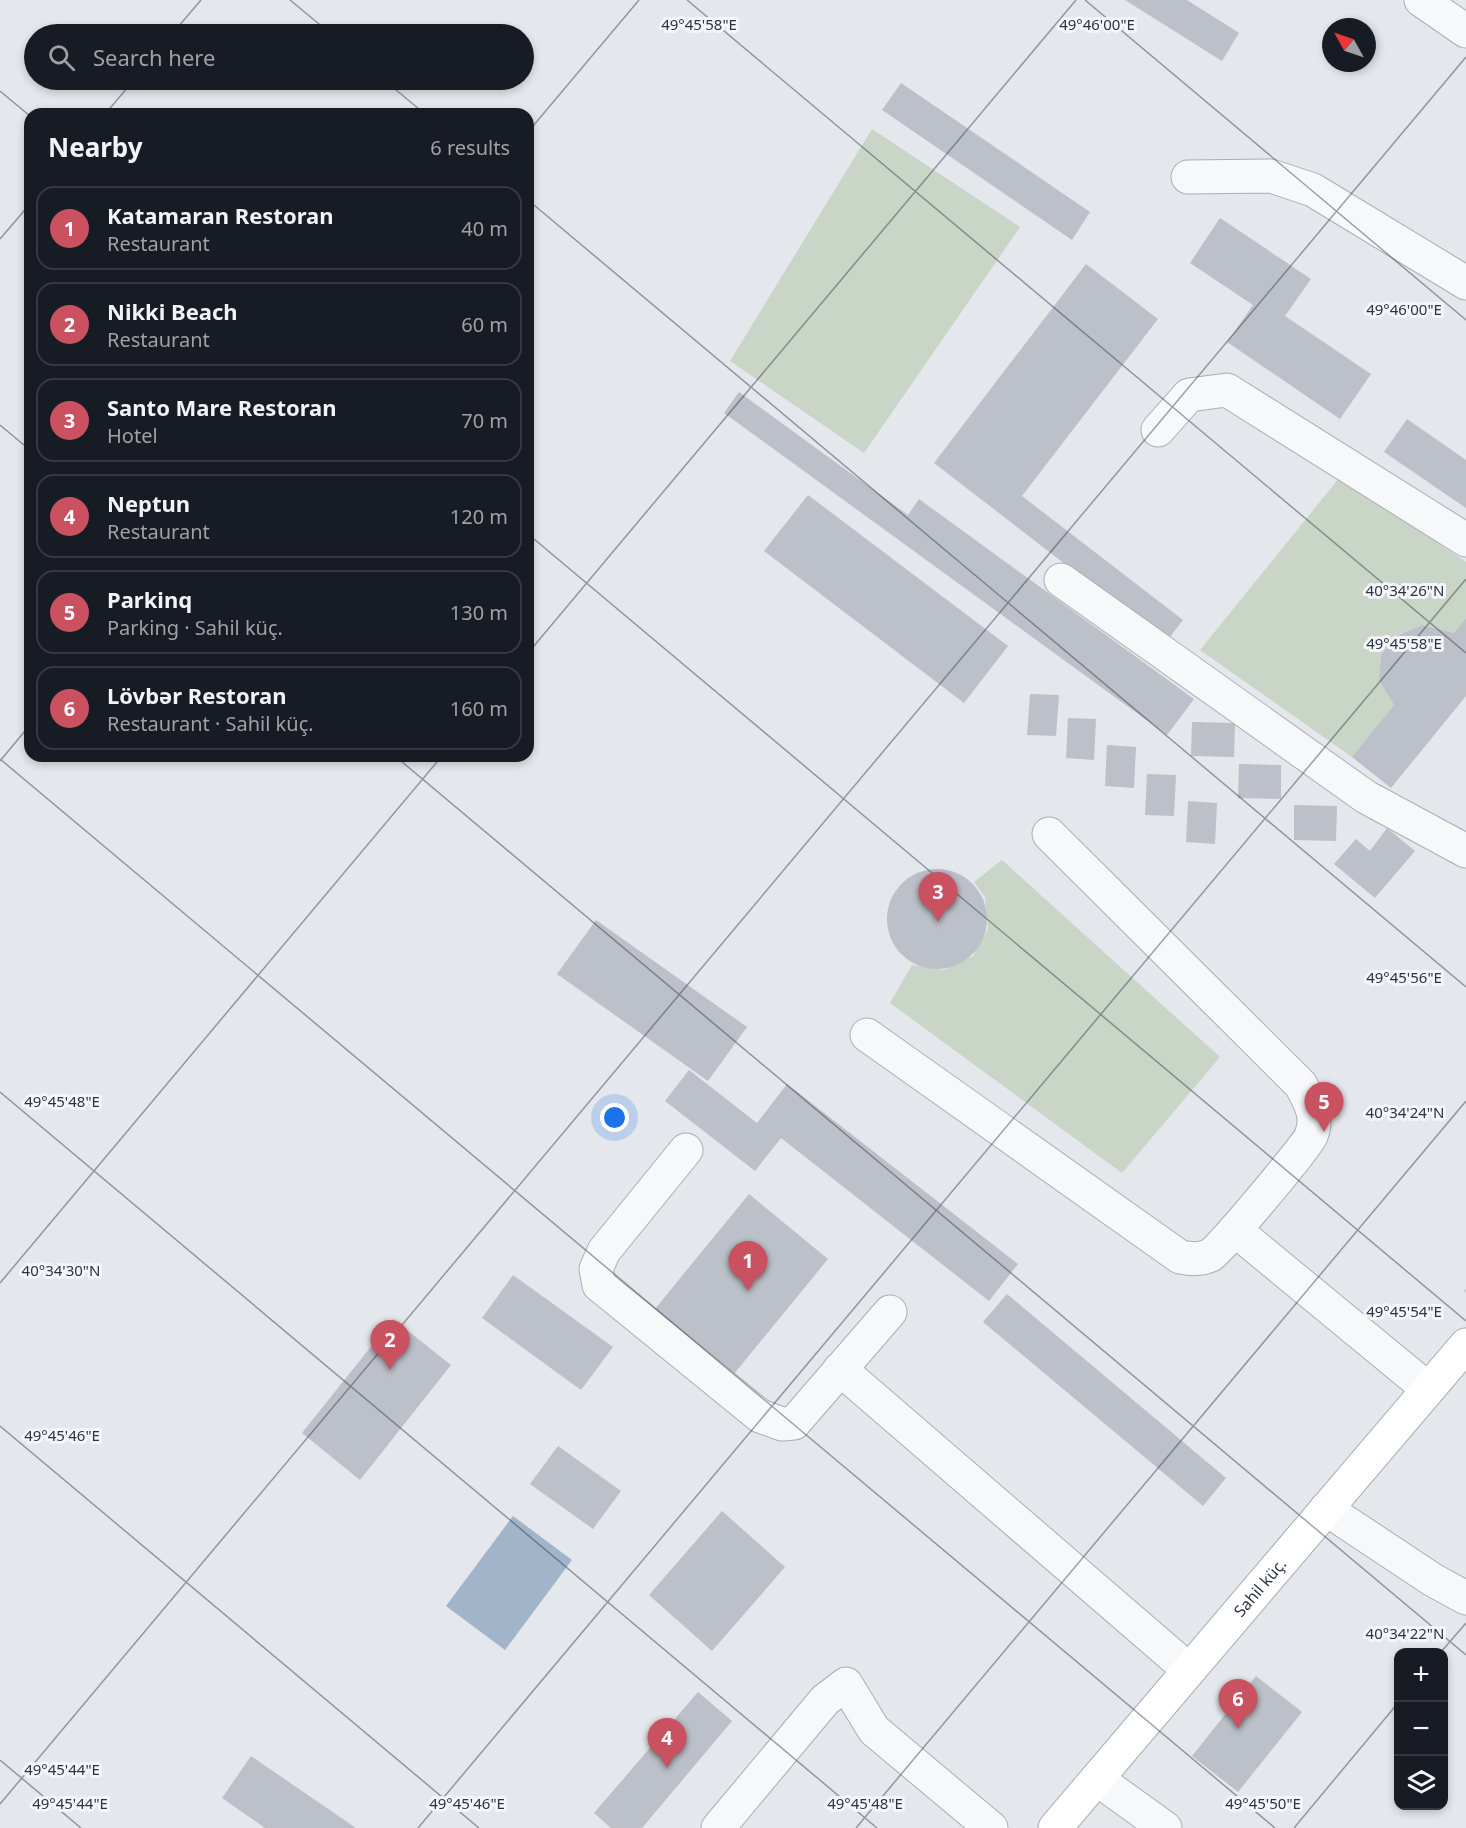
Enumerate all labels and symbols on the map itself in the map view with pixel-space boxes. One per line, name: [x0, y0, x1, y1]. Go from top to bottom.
text: 49°45'58"E: [661, 14, 737, 34]
text: 49°46'00"E: [1059, 14, 1135, 34]
north arrow: [1322, 18, 1376, 72]
text: 49°46'00"E: [1366, 299, 1442, 319]
text: 40°34'26"N: [1366, 580, 1444, 600]
text: 49°45'58"E: [1366, 633, 1442, 653]
pin: 3: [918, 872, 958, 922]
text: 49°45'56"E: [1366, 967, 1442, 987]
pin: 5: [1304, 1082, 1344, 1132]
text: 49°45'48"E: [24, 1091, 100, 1111]
text: 40°34'24"N: [1366, 1102, 1444, 1122]
your location: [600, 1103, 629, 1132]
pin: 1: [728, 1242, 768, 1291]
text: 40°34'30"N: [22, 1260, 100, 1280]
text: 49°45'54"E: [1366, 1301, 1442, 1321]
pin: 2: [370, 1320, 410, 1370]
text: 49°45'46"E: [24, 1425, 100, 1445]
street label: Sahil küç.: [1229, 1553, 1291, 1621]
text: 40°34'22"N: [1366, 1623, 1444, 1643]
pin: 6: [1218, 1680, 1258, 1729]
pin: 4: [648, 1718, 686, 1768]
text: 49°45'44"E: [24, 1759, 100, 1779]
text: 49°45'44"E: [32, 1793, 108, 1813]
text: 49°45'46"E: [429, 1793, 505, 1813]
text: 49°45'48"E: [827, 1793, 903, 1813]
text: 49°45'50"E: [1225, 1793, 1301, 1813]

